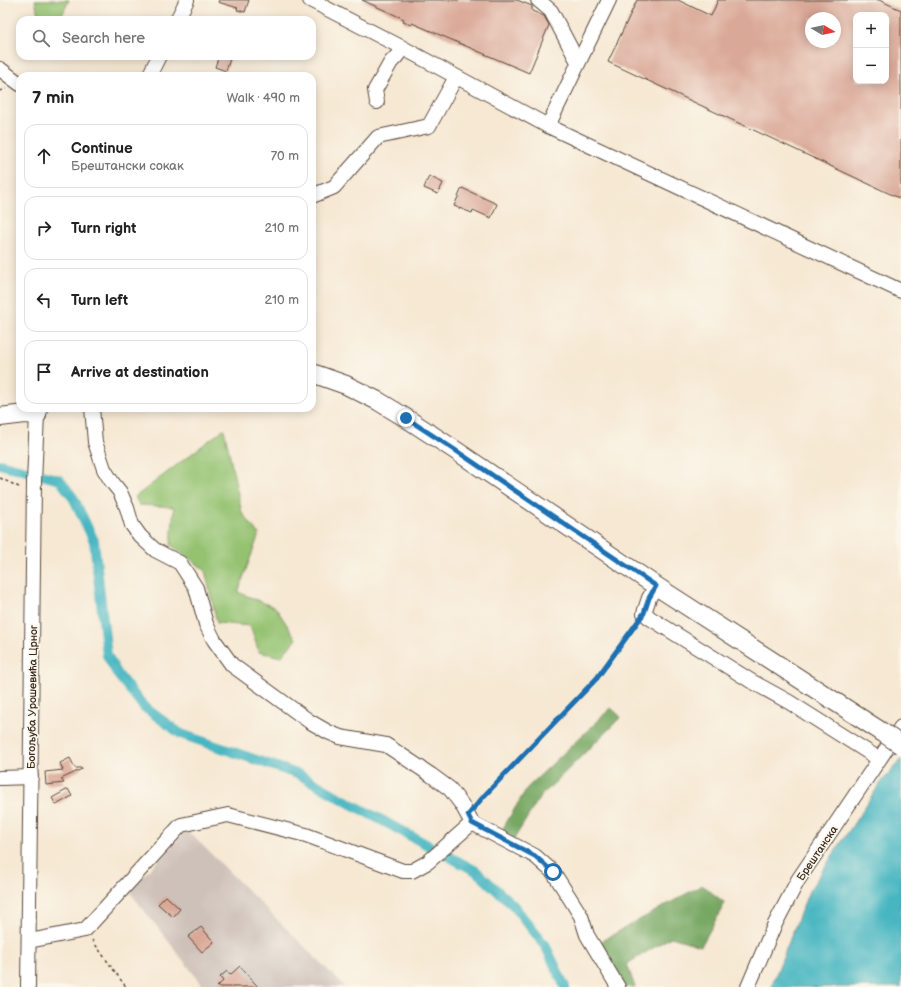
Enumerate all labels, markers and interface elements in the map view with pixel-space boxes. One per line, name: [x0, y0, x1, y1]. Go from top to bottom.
north arrow: [805, 12, 841, 48]
map controls: [853, 12, 889, 84]
button: +: [853, 12, 889, 48]
search box: [16, 16, 316, 60]
icon: search: [30, 27, 52, 49]
text: Search here: [62, 29, 145, 48]
button: −: [853, 48, 889, 84]
text: 7 min: [32, 88, 74, 108]
text: Walk · 490 m: [226, 90, 300, 106]
text: Continue: [71, 139, 133, 158]
icon: ahead: [33, 145, 55, 167]
text: 70 m: [271, 148, 299, 164]
text: Брештански сокак: [71, 158, 184, 174]
icon: right: [33, 217, 55, 239]
text: Turn right: [71, 219, 136, 238]
text: 210 m: [265, 220, 299, 236]
icon: left: [33, 289, 55, 311]
text: Turn left: [71, 291, 128, 310]
text: 210 m: [265, 292, 299, 308]
icon: arrive: [33, 361, 55, 383]
text: Arrive at destination: [71, 363, 209, 382]
route end: [397, 409, 415, 427]
street label: Богољуба Урошевића Црног: [25, 624, 40, 769]
street label: Брештанска: [794, 823, 841, 883]
route start: [544, 863, 562, 881]

